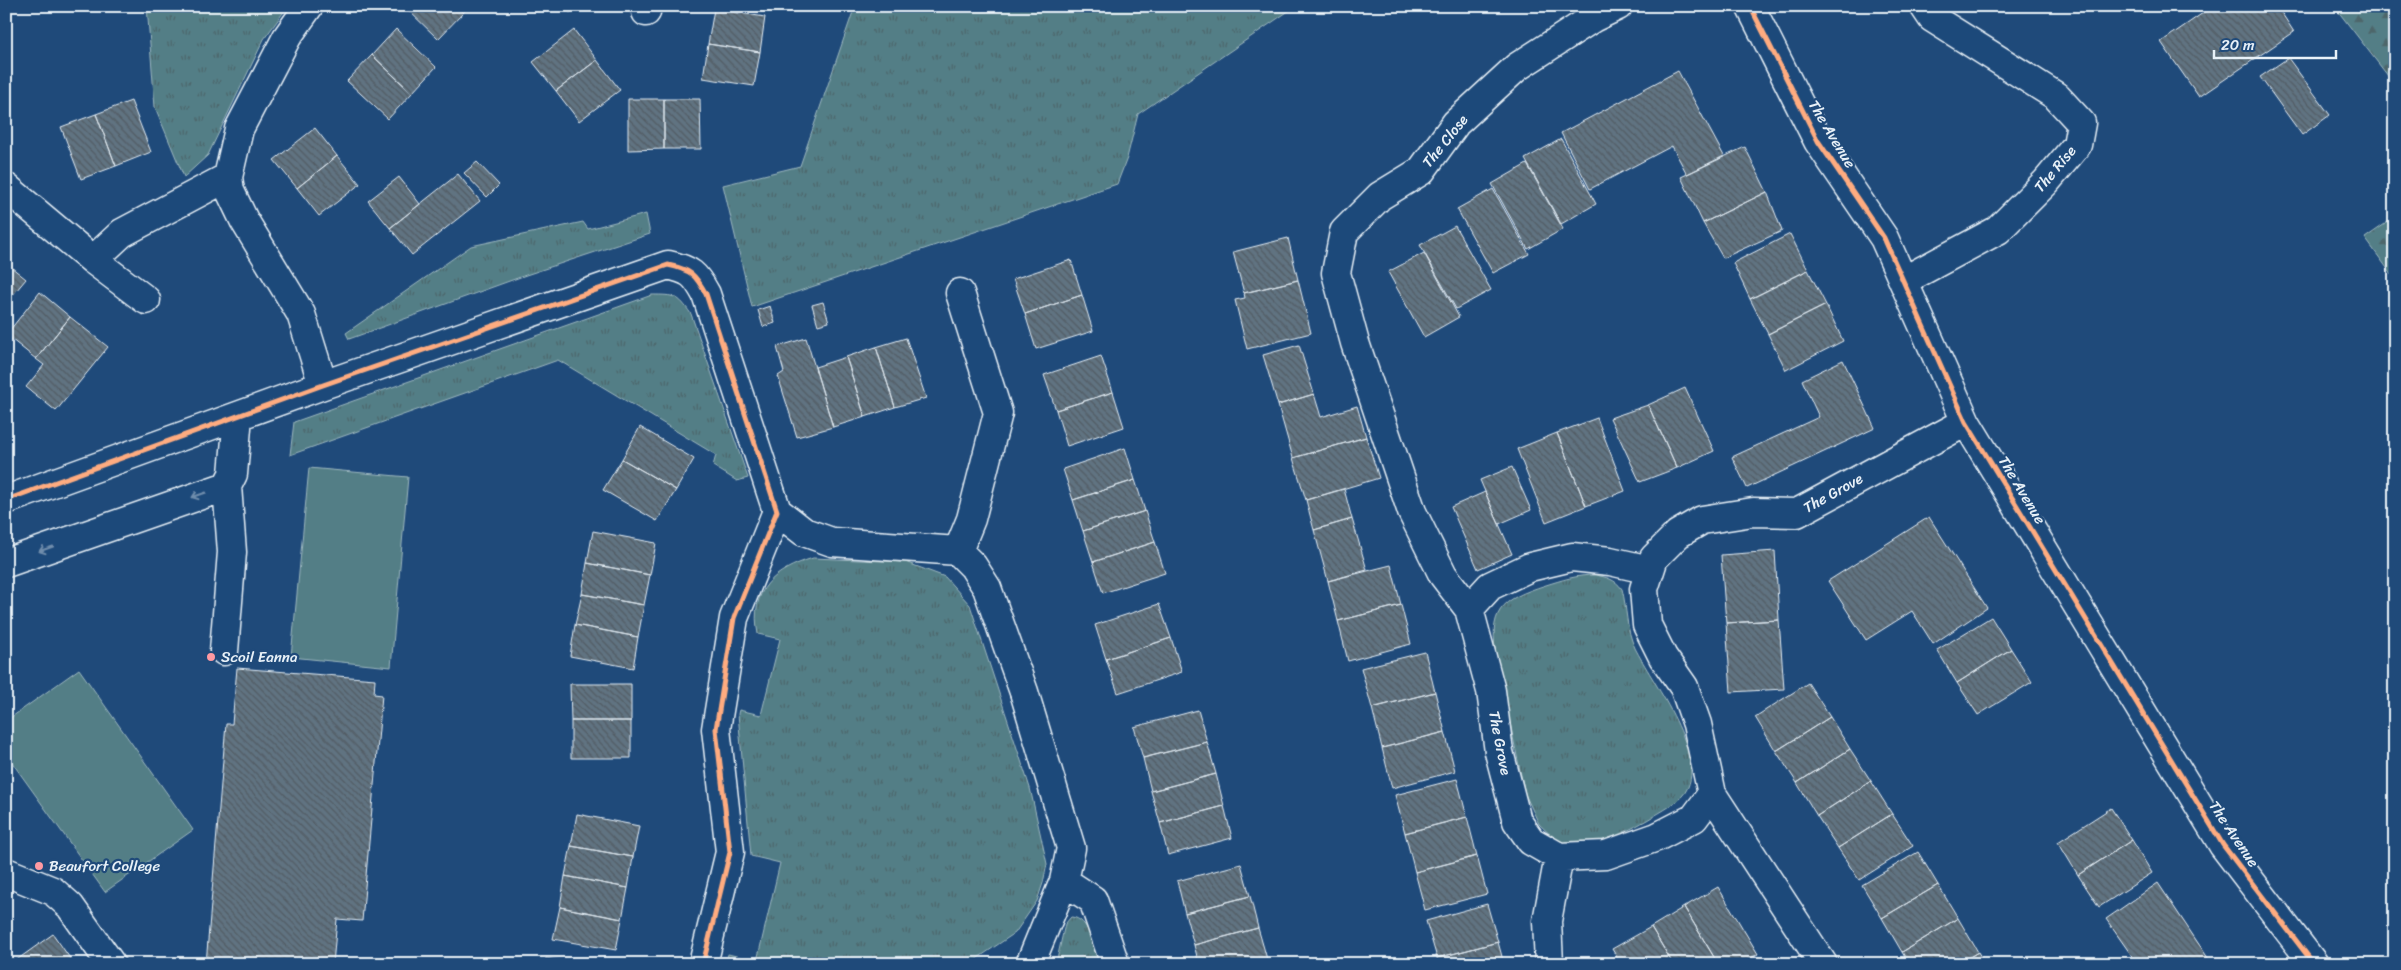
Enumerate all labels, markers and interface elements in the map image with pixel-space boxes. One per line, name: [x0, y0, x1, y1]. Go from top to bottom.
scale bar: [2214, 28, 2336, 60]
text: 20 m: [2221, 32, 2255, 58]
street label: The Avenue: [1801, 95, 1863, 174]
street label: The Close: [1415, 109, 1475, 173]
street label: The Rise: [2027, 140, 2083, 198]
street label: The Avenue: [1991, 451, 2053, 530]
street label: The Grove: [1798, 466, 1868, 520]
one-way arrow: [192, 491, 207, 500]
one-way arrow: [38, 545, 54, 554]
place label: Scoil Eanna: [221, 644, 298, 670]
marker: Scoil Eanna: [205, 651, 217, 663]
street label: The Grove: [1481, 709, 1519, 777]
street label: The Avenue: [2202, 795, 2266, 873]
place label: Beaufort College: [49, 853, 160, 879]
marker: Beaufort College: [33, 860, 45, 872]

